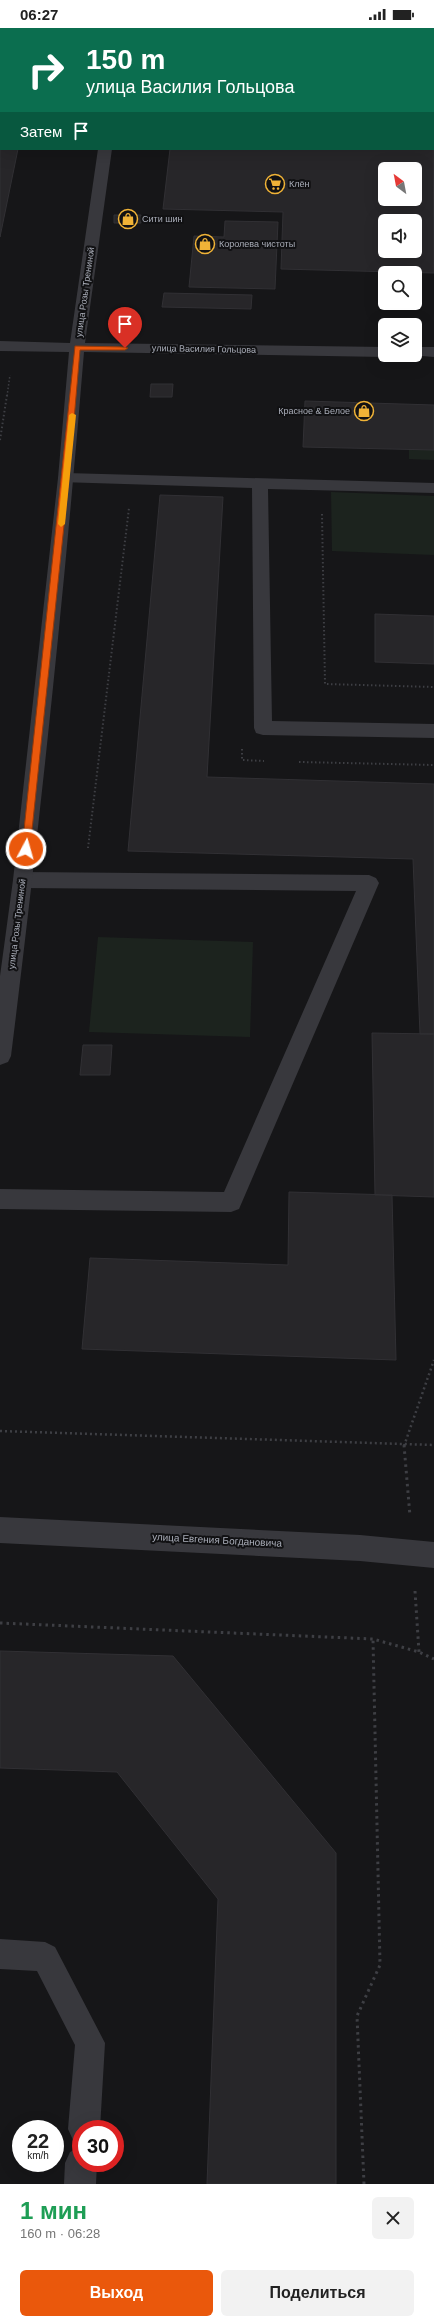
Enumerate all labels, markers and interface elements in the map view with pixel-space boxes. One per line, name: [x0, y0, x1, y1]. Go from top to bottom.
text: 06:27: [20, 6, 58, 23]
icon: right: [20, 44, 72, 96]
text: 150 m: [86, 44, 165, 75]
text: улица Василия Гольцова: [86, 77, 294, 97]
icon: arrive: [70, 120, 92, 142]
text: Затем: [20, 123, 62, 140]
north arrow: [378, 162, 422, 206]
map controls: [378, 162, 422, 362]
supermarket icon: Клён: [264, 173, 286, 195]
place label: Клён: [289, 179, 309, 189]
shop icon: Сити шин: [117, 208, 139, 230]
place label: Сити шин: [142, 214, 182, 224]
button: sound: [378, 214, 422, 258]
shop icon: Королева чистоты: [194, 233, 216, 255]
place label: Королева чистоты: [219, 239, 295, 249]
street label: улица Розы Трениной: [74, 246, 96, 338]
button: search: [378, 266, 422, 310]
pin: [108, 307, 142, 348]
icon: arrive: [114, 313, 136, 335]
button: layers: [378, 318, 422, 362]
street label: улица Василия Гольцова: [152, 343, 256, 355]
shop icon: Красное & Белое: [353, 400, 375, 422]
place label: Красное & Белое: [278, 406, 350, 416]
position arrow: [5, 828, 47, 870]
street label: улица Розы Трениной: [7, 878, 27, 970]
street label: улица Евгения Богдановича: [152, 1531, 283, 1549]
speed limit sign: 30: [72, 2120, 124, 2172]
text: 22: [27, 2130, 49, 2152]
text: km/h: [27, 2150, 49, 2161]
text: 1 мин: [20, 2197, 87, 2224]
button: close: [372, 2197, 414, 2239]
text: 160 m · 06:28: [20, 2226, 100, 2241]
button: Выход: [20, 2270, 213, 2316]
button: Поделиться: [221, 2270, 414, 2316]

